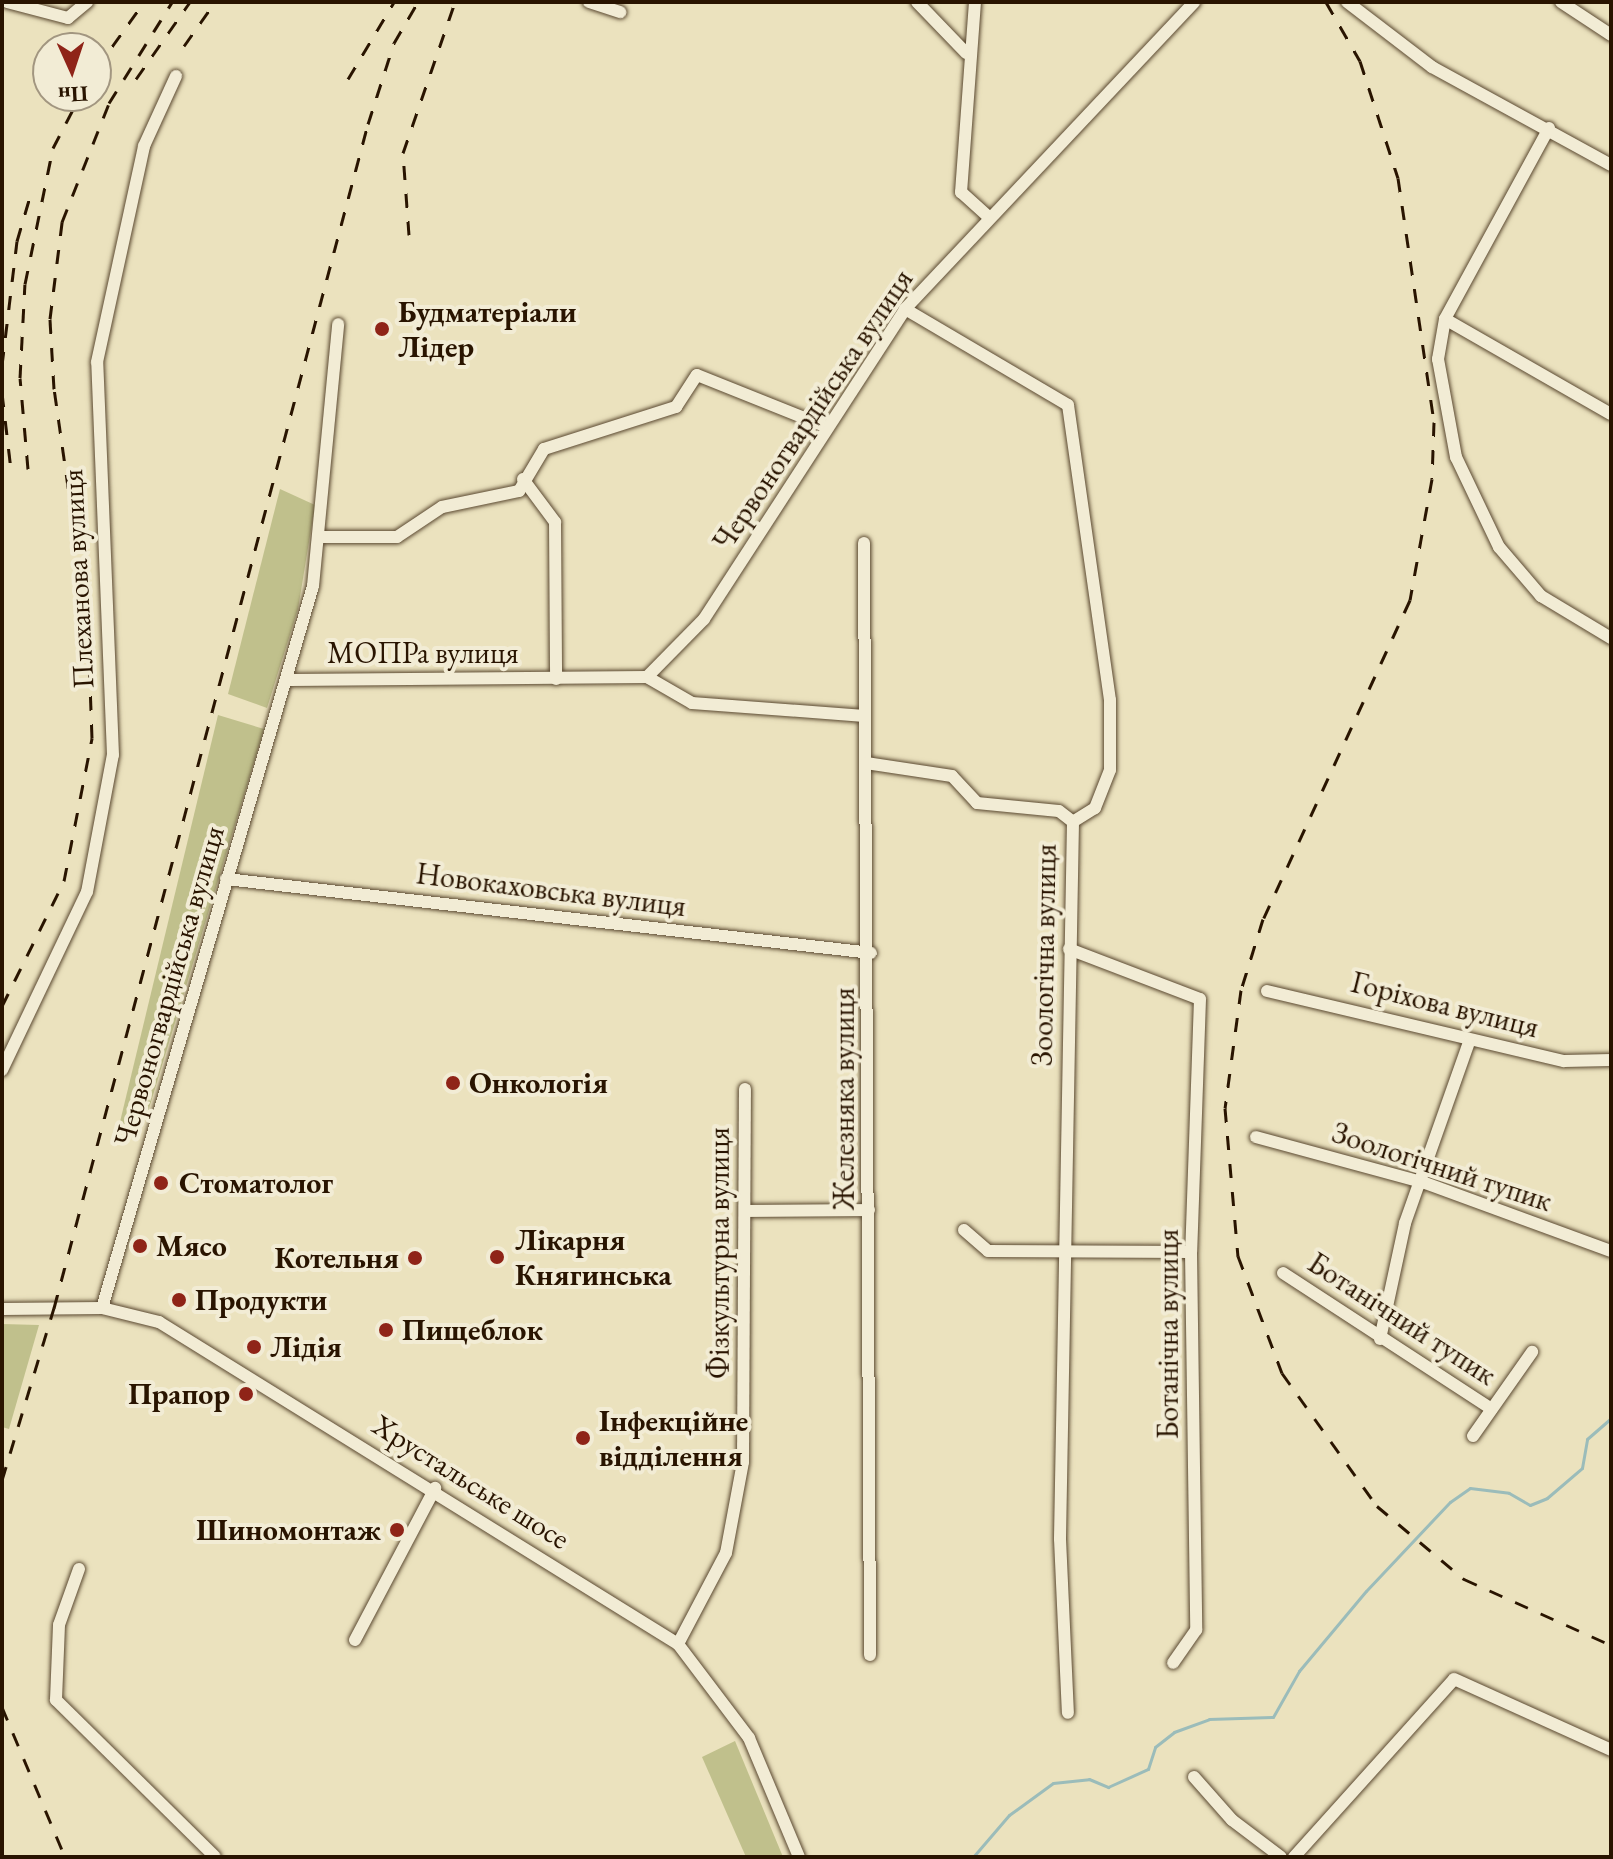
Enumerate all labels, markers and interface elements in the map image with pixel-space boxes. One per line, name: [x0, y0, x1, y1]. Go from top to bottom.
north arrow: [32, 32, 112, 112]
text: Пн: [57, 79, 89, 110]
street label: Червоногвардійська вулиця: [705, 262, 921, 558]
place label: Будматеріали Лідер: [398, 294, 577, 364]
marker: Будматеріали Лідер: [373, 320, 391, 338]
street label: Плеханова вулиця: [54, 468, 102, 690]
street label: МОПРа вулиця: [327, 635, 519, 671]
street label: Червоногвардійська вулиця: [106, 822, 232, 1150]
street label: Зоологічна вулиця: [1024, 844, 1064, 1066]
street label: Новокаховська вулиця: [414, 856, 688, 924]
street label: Горіхова вулиця: [1347, 964, 1543, 1046]
street label: Железняка вулиця: [826, 988, 862, 1210]
place label: Онкологія: [469, 1065, 608, 1101]
marker: Онкологія: [444, 1074, 462, 1092]
street label: Зоологічний тупик: [1328, 1115, 1556, 1219]
street label: Фізкультурна вулиця: [701, 1127, 737, 1379]
place label: Стоматолог: [179, 1165, 333, 1201]
marker: Стоматолог: [150, 1172, 172, 1194]
place label: Лікарня Княгинська: [515, 1222, 672, 1292]
place label: Мясо: [156, 1228, 227, 1264]
street label: Ботанічна вулиця: [1150, 1229, 1186, 1439]
marker: Мясо: [131, 1237, 149, 1255]
place label: Котельня: [274, 1240, 399, 1276]
street label: Ботанічний тупик: [1301, 1245, 1503, 1393]
marker: Лікарня Княгинська: [486, 1246, 508, 1268]
marker: Котельня: [406, 1249, 424, 1267]
place label: Продукти: [195, 1282, 327, 1318]
marker: Продукти: [170, 1291, 188, 1309]
place label: Пищеблок: [402, 1312, 543, 1348]
marker: Пищеблок: [377, 1321, 395, 1339]
place label: Лідія: [270, 1329, 342, 1365]
marker: Лідія: [245, 1338, 263, 1356]
place label: Прапор: [128, 1376, 230, 1412]
marker: Прапор: [237, 1385, 255, 1403]
place label: Інфекційне відділення: [599, 1403, 748, 1474]
street label: Хрустальське шосе: [366, 1407, 576, 1557]
marker: Інфекційне відділення: [574, 1429, 592, 1447]
place label: Шиномонтаж: [196, 1512, 381, 1548]
marker: Шиномонтаж: [388, 1521, 406, 1539]

